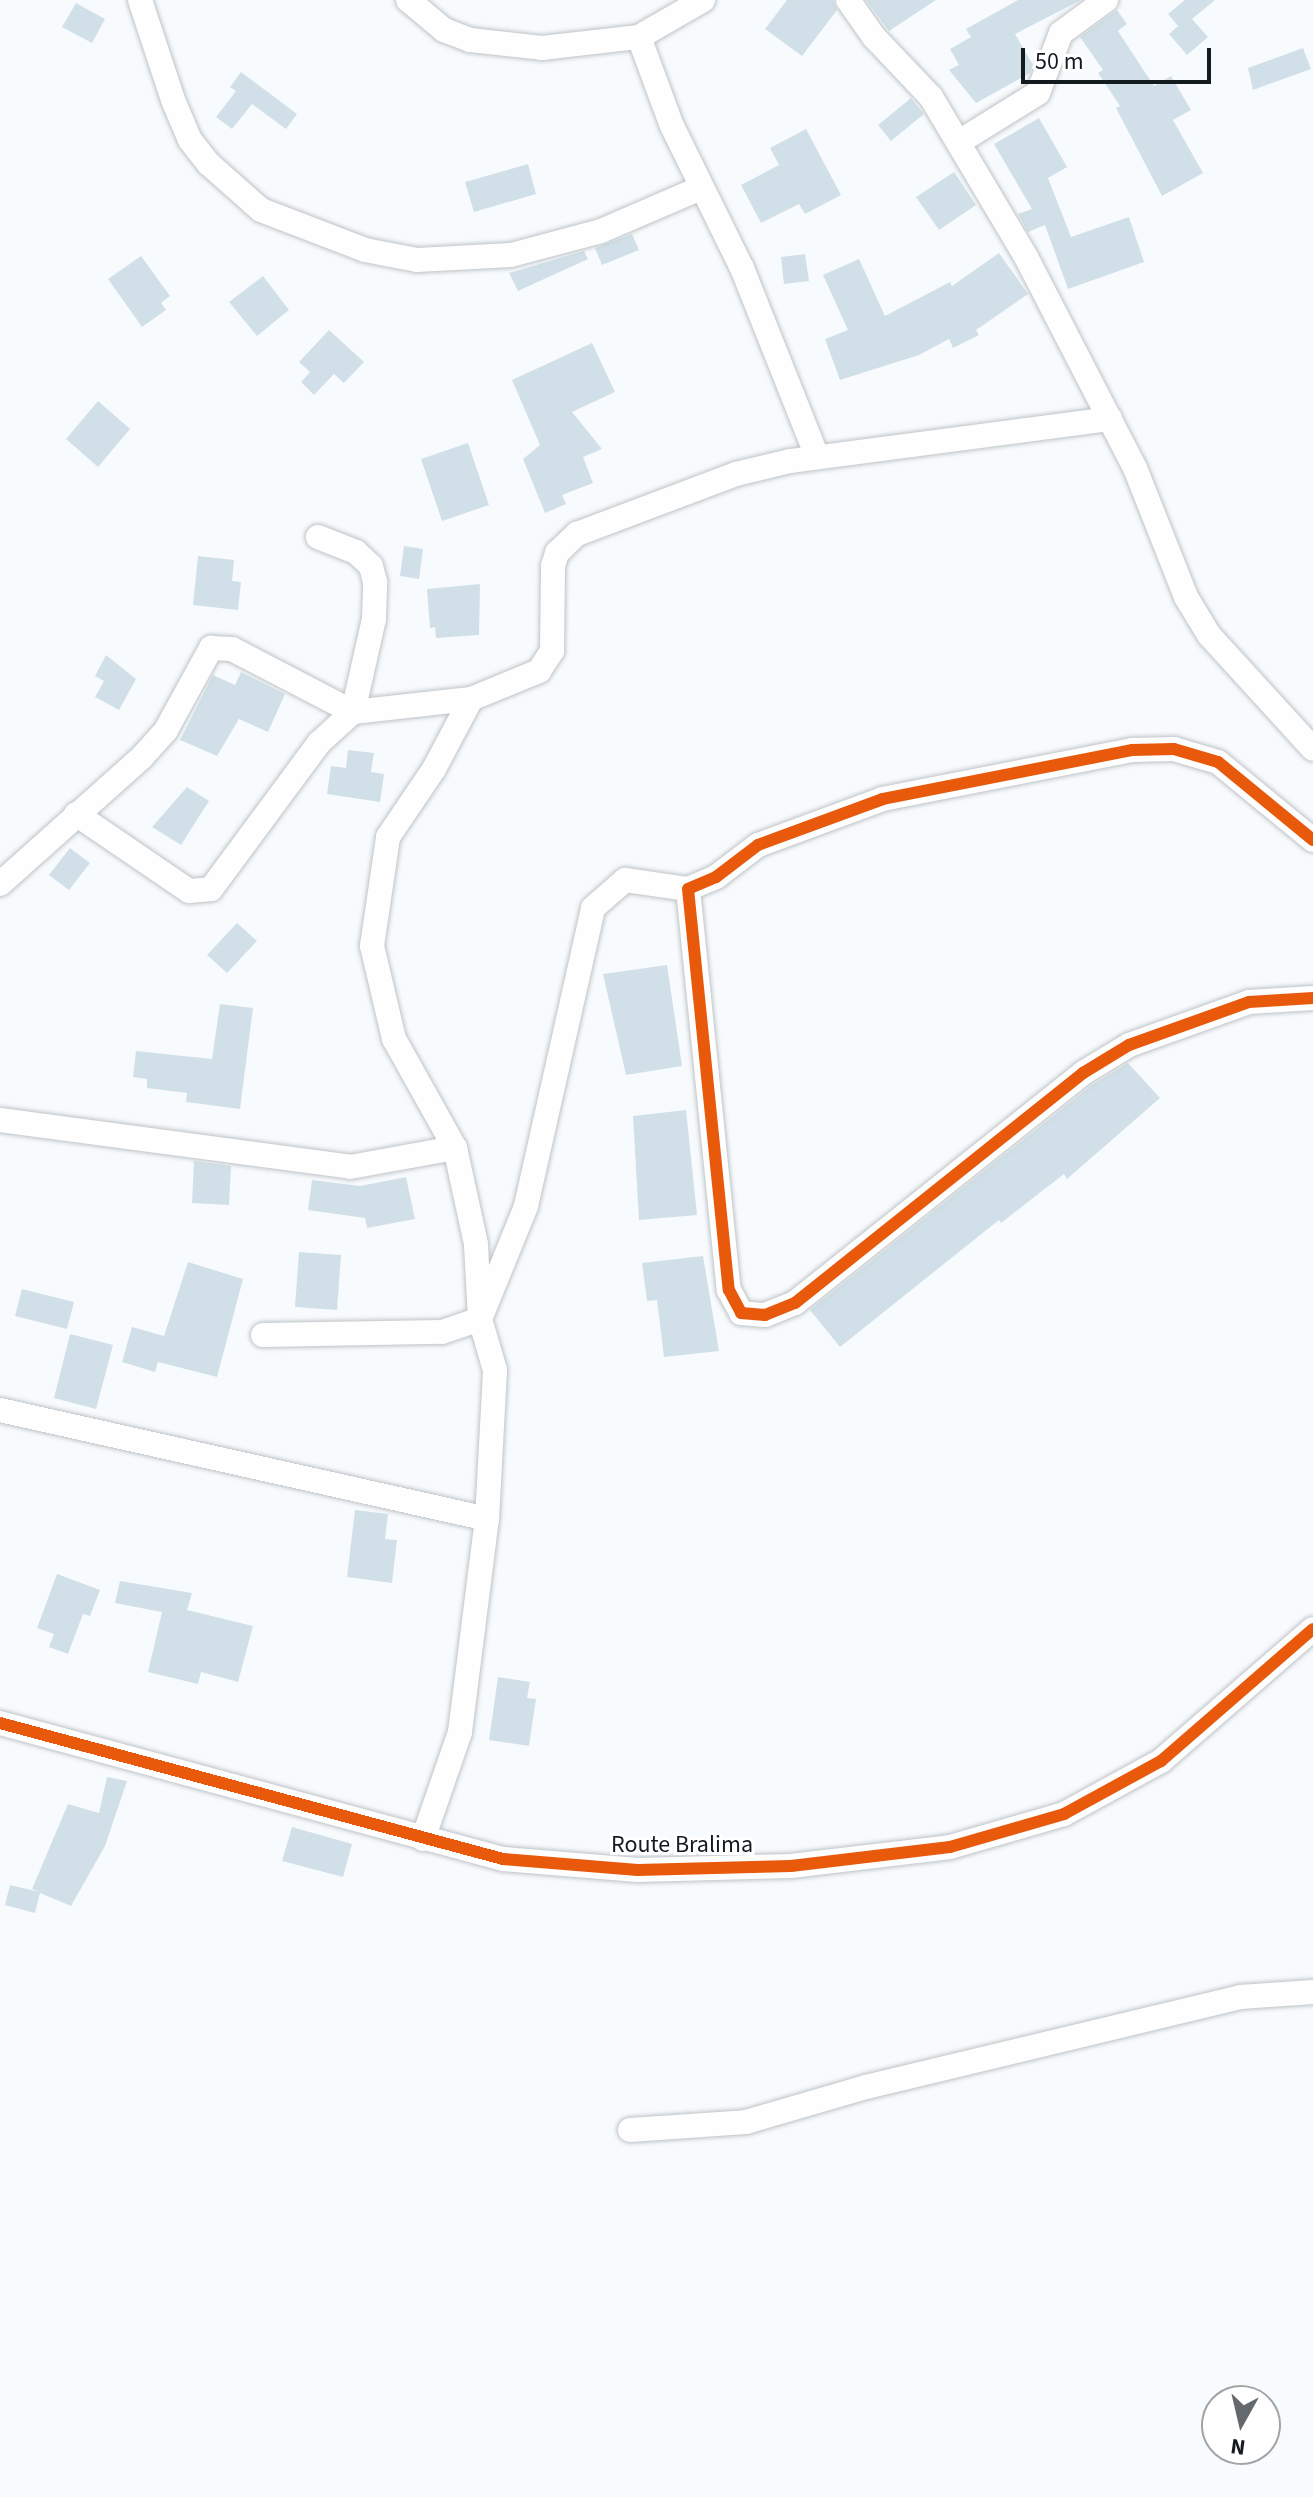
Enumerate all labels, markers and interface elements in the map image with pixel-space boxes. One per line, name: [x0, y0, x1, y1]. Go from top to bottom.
scale bar: [1025, 32, 1215, 82]
text: 50 m: [1035, 44, 1084, 79]
street label: Route Bralima: [611, 1831, 753, 1859]
north arrow: [1201, 2385, 1281, 2465]
text: N: [1228, 2430, 1247, 2464]

